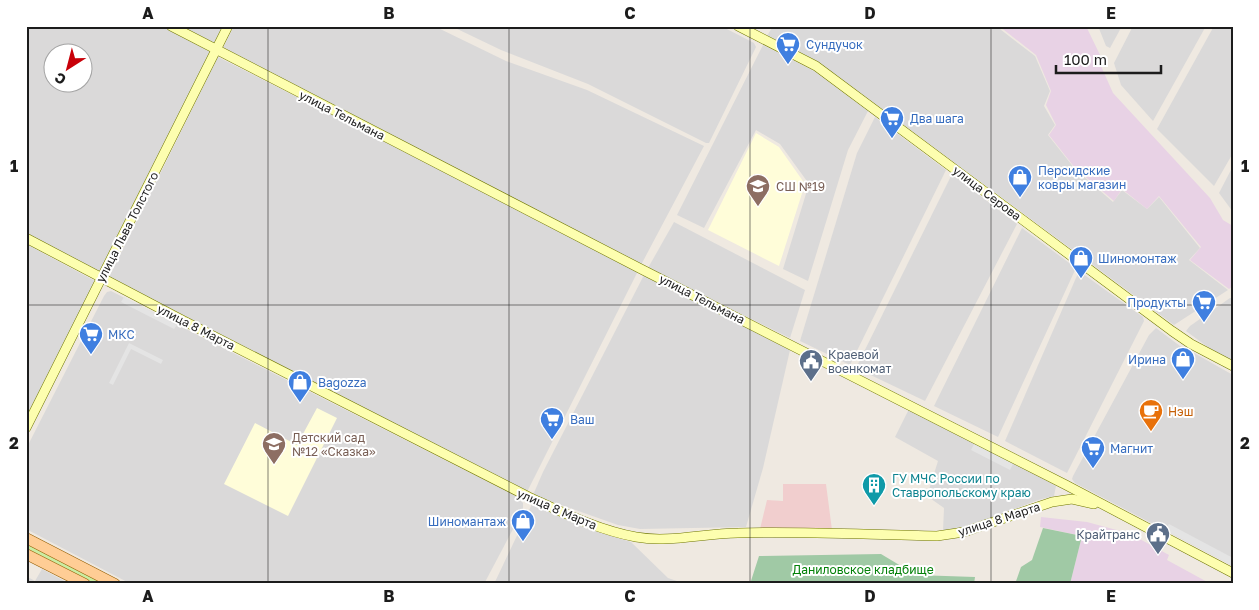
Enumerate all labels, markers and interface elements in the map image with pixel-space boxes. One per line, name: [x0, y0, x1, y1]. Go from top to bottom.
text: A: [142, 3, 154, 23]
text: B: [383, 3, 395, 23]
text: C: [624, 3, 636, 23]
text: D: [864, 3, 876, 23]
text: E: [1106, 3, 1116, 23]
supermarket icon: Сундучок: [775, 31, 801, 65]
place label: Сундучок: [806, 37, 863, 52]
north arrow: [42, 42, 92, 92]
scale bar: [1056, 42, 1162, 74]
text: 100 m: [1064, 50, 1107, 68]
text: С: [51, 69, 69, 89]
street label: улица Тельмана: [297, 87, 387, 143]
supermarket icon: Два шага: [879, 105, 905, 139]
place label: Два шага: [910, 111, 964, 126]
text: 1: [10, 156, 18, 176]
text: 1: [1241, 156, 1249, 176]
street label: улица Серова: [950, 163, 1024, 223]
place label: Персидские ковры магазин: [1038, 163, 1126, 192]
shop icon: Персидские ковры магазин: [1007, 164, 1033, 198]
street label: улица Льва Толстого: [93, 169, 161, 285]
school or university icon: СШ №19: [745, 173, 771, 207]
place label: СШ №19: [776, 179, 825, 194]
shop icon: Шиномонтаж: [1068, 245, 1094, 279]
place label: Шиномонтаж: [1098, 251, 1177, 266]
street label: улица Тельмана: [657, 271, 747, 327]
supermarket icon: Продукты: [1191, 289, 1217, 323]
place label: Продукты: [1127, 295, 1186, 310]
street label: улица 8 Марта: [155, 301, 237, 353]
supermarket icon: МКС: [78, 321, 104, 355]
place label: МКС: [108, 327, 135, 342]
shop icon: Ирина: [1170, 346, 1196, 380]
place label: Краевой военкомат: [828, 347, 891, 376]
public building icon: Краевой военкомат: [798, 348, 824, 382]
place label: Ирина: [1128, 352, 1166, 367]
shop icon: Bagozza: [287, 369, 313, 403]
place label: Bagozza: [318, 375, 367, 390]
cafe icon: Нэш: [1138, 398, 1164, 432]
place label: Нэш: [1168, 404, 1193, 419]
supermarket icon: Ваш: [539, 406, 565, 440]
place label: Ваш: [570, 412, 595, 427]
place label: Детский сад №12 «Сказка»: [292, 430, 376, 459]
school or university icon: Детский сад №12 «Сказка»: [261, 431, 287, 465]
text: 2: [9, 433, 19, 453]
text: 2: [1240, 433, 1250, 453]
supermarket icon: Магнит: [1080, 435, 1106, 469]
place label: Магнит: [1110, 441, 1153, 456]
place label: ГУ МЧС России по Ставропольскому краю: [892, 471, 1031, 500]
building icon: ГУ МЧС России по Ставропольскому краю: [861, 472, 887, 506]
street label: улица 8 Марта: [515, 485, 599, 533]
street label: улица 8 Марта: [956, 499, 1042, 539]
shop icon: Шиномантаж: [510, 508, 536, 542]
place label: Шиномантаж: [428, 514, 506, 529]
public building icon: Крайтранс: [1145, 521, 1171, 555]
place label: Крайтранс: [1076, 527, 1140, 542]
park label: Даниловское кладбище: [792, 562, 934, 577]
text: A: [142, 586, 154, 606]
text: B: [383, 586, 395, 606]
text: C: [624, 586, 636, 606]
text: D: [864, 586, 876, 606]
text: E: [1106, 586, 1116, 606]

